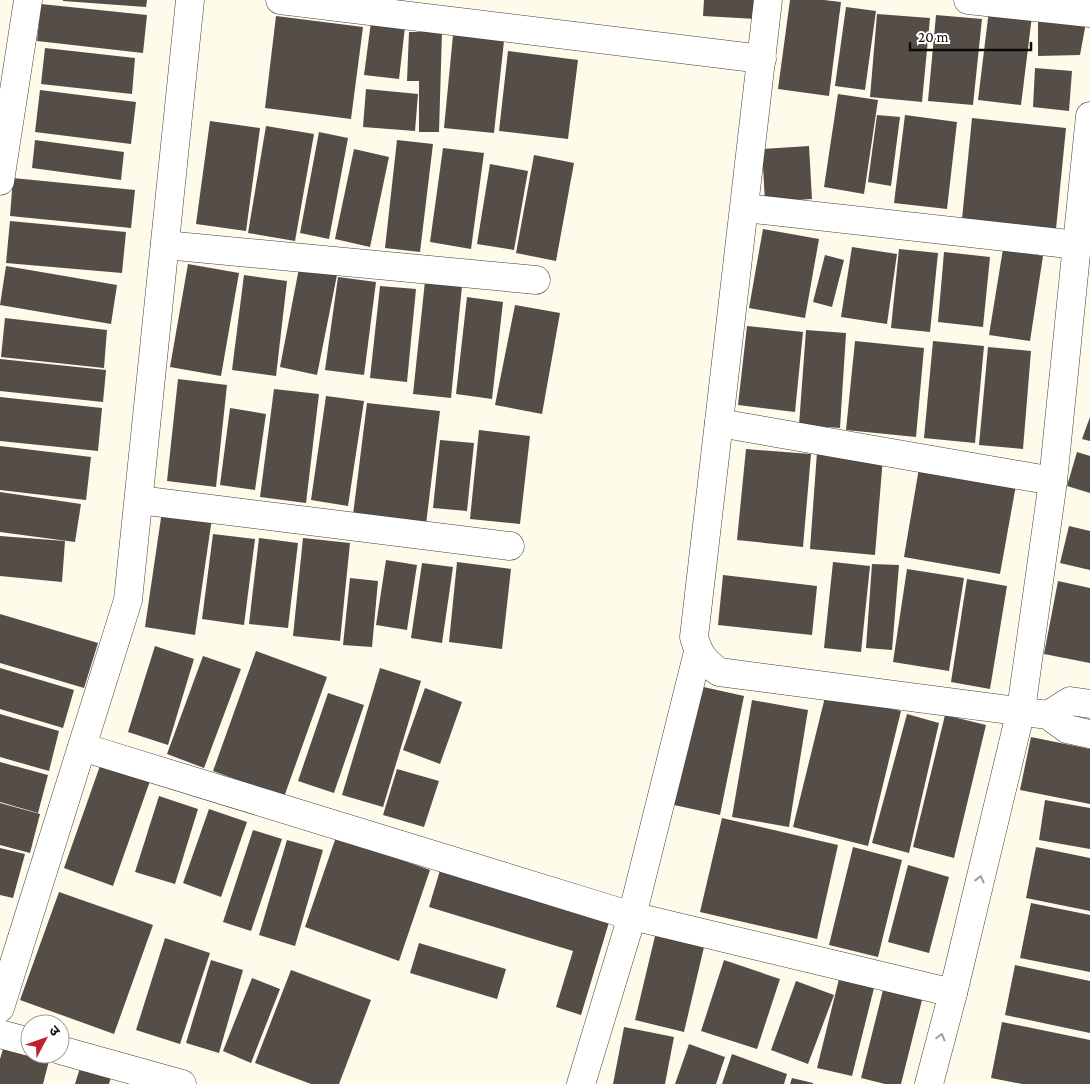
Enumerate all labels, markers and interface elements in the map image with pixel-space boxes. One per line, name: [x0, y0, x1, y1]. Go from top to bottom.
scale bar: [910, 20, 1031, 52]
text: 20 m: [918, 29, 949, 45]
one-way arrow: [975, 876, 985, 884]
north arrow: [20, 1014, 70, 1064]
text: उ: [46, 1022, 64, 1039]
one-way arrow: [936, 1033, 946, 1041]

